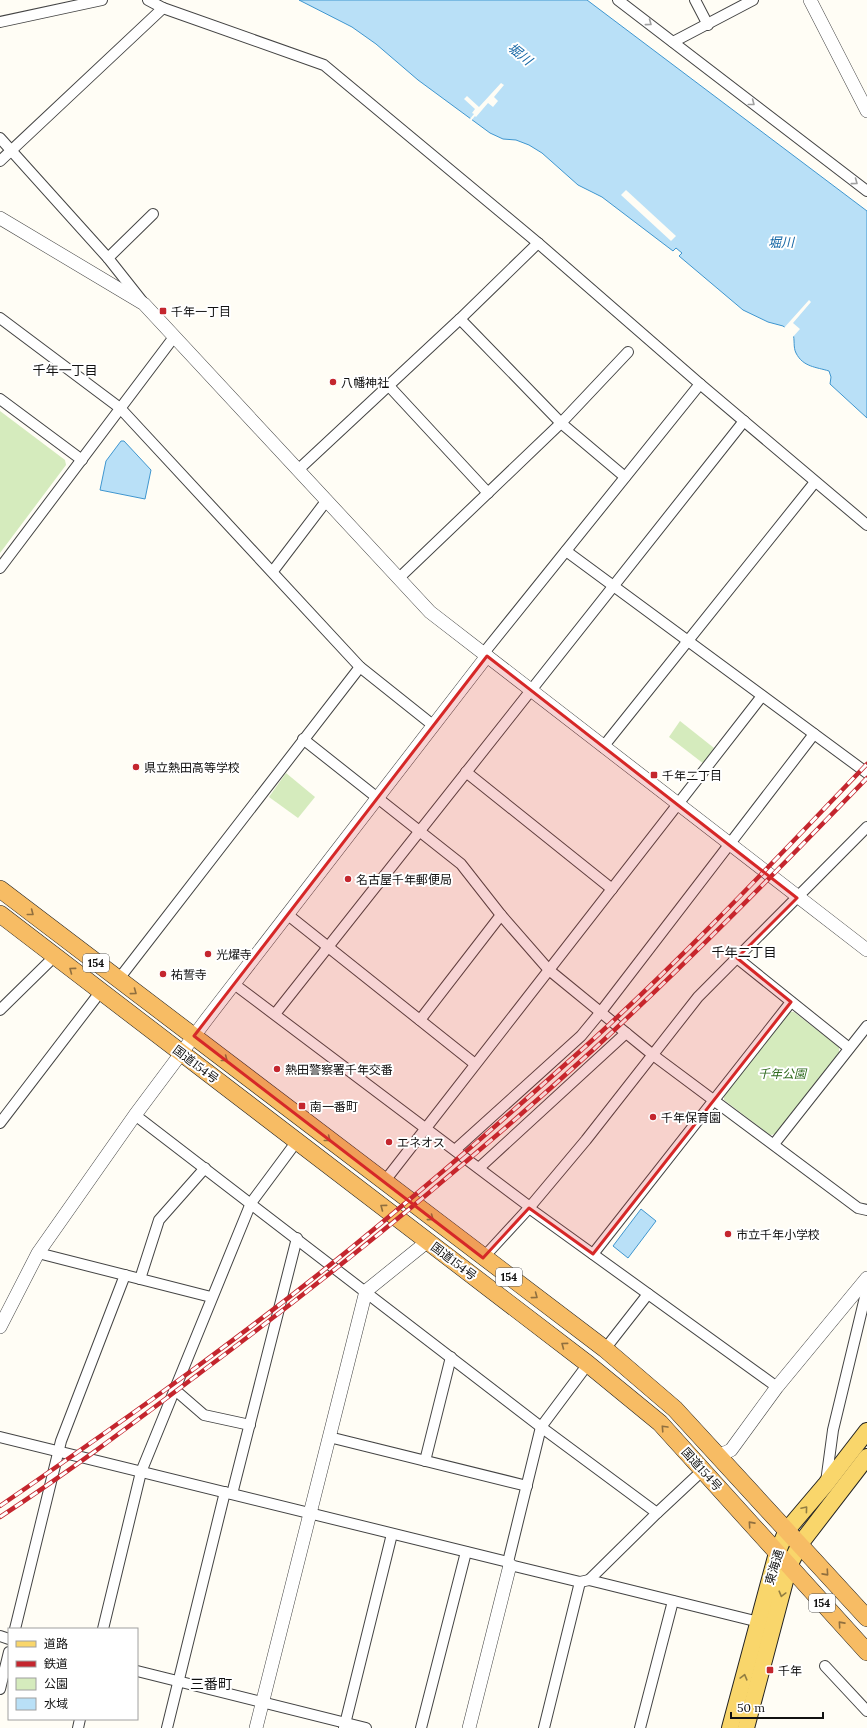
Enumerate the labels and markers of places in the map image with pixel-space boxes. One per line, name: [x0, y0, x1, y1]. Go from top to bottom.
place label: 千年一丁目: [171, 304, 231, 319]
marker: 千年一丁目: [158, 306, 168, 316]
place label: 八幡神社: [341, 375, 389, 390]
marker: 八幡神社: [328, 377, 338, 387]
place label: 県立熱田高等学校: [144, 760, 240, 775]
marker: 県立熱田高等学校: [131, 762, 141, 772]
place label: 千年二丁目: [662, 768, 722, 783]
marker: 千年二丁目: [649, 770, 659, 780]
place label: 名古屋千年郵便局: [356, 872, 452, 887]
marker: 名古屋千年郵便局: [343, 874, 353, 884]
place label: 光燿寺: [216, 947, 252, 962]
marker: 光燿寺: [203, 949, 213, 959]
place label: 祐誓寺: [171, 967, 207, 982]
marker: 祐誓寺: [158, 969, 168, 979]
place label: 熱田警察署千年交番: [285, 1062, 393, 1077]
marker: 熱田警察署千年交番: [272, 1064, 282, 1074]
place label: 南一番町: [310, 1099, 358, 1114]
marker: 南一番町: [297, 1101, 307, 1111]
place label: 千年保育園: [661, 1110, 721, 1125]
marker: 千年保育園: [648, 1112, 658, 1122]
place label: エネオス: [397, 1135, 445, 1150]
marker: エネオス: [384, 1137, 394, 1147]
place label: 市立千年小学校: [736, 1227, 820, 1242]
marker: 市立千年小学校: [723, 1229, 733, 1239]
place label: 千年: [778, 1663, 802, 1678]
marker: 千年: [765, 1665, 775, 1675]

